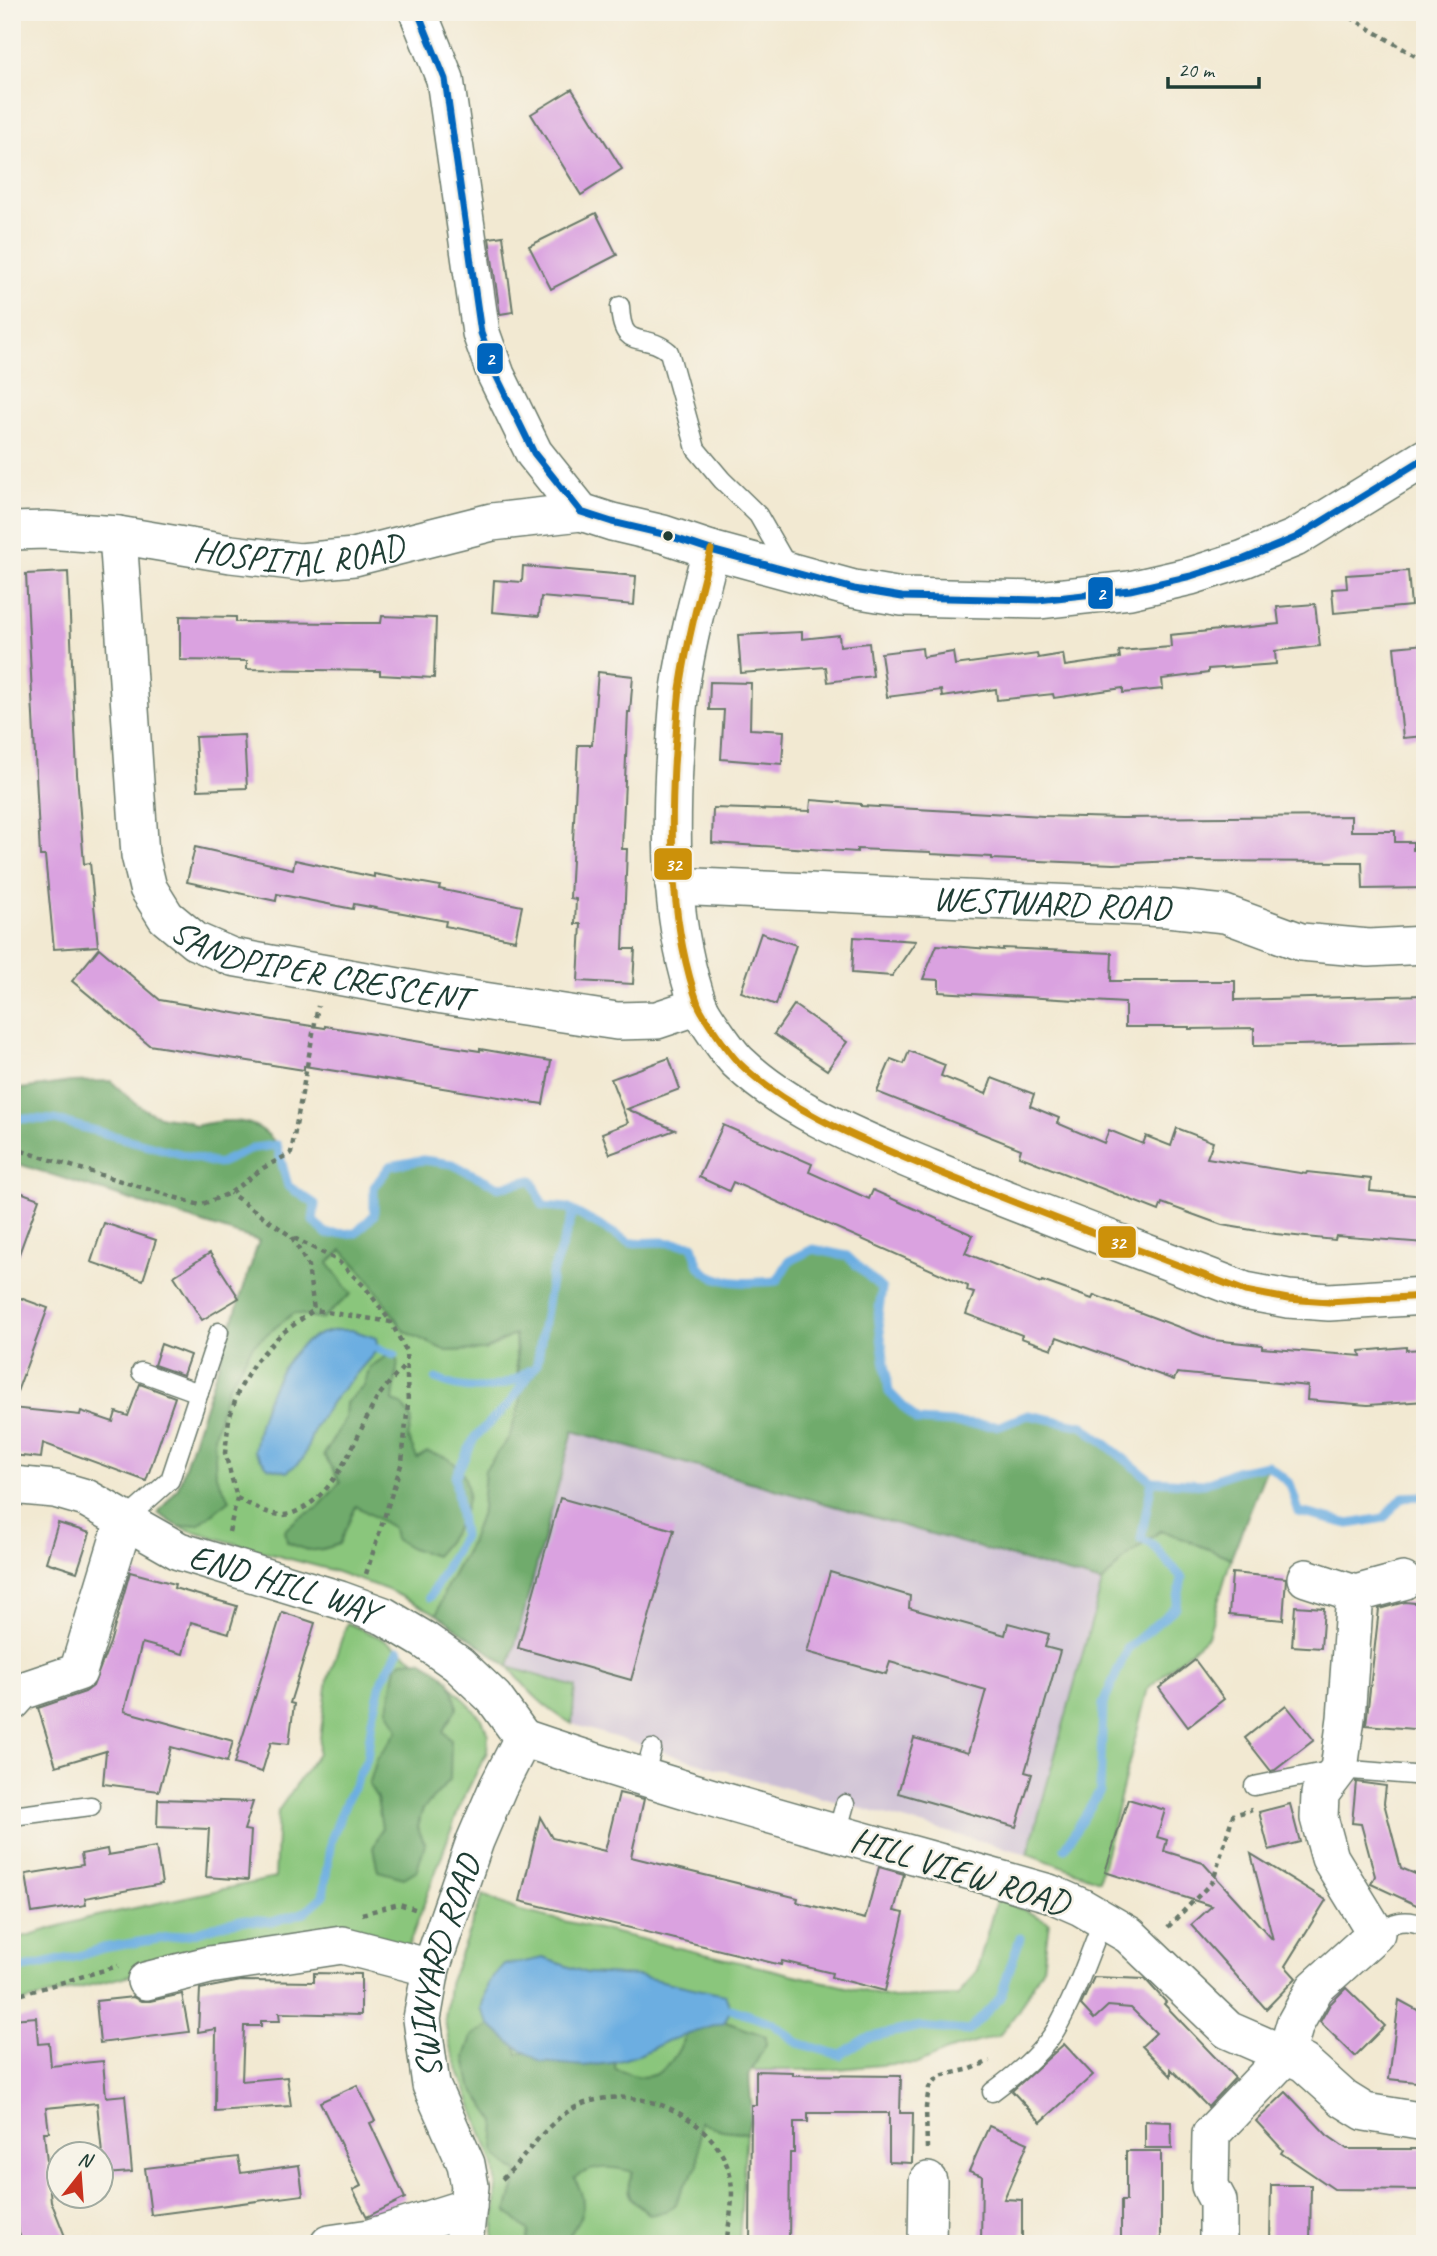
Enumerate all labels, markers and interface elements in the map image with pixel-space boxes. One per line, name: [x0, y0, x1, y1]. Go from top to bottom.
scale bar: [1168, 46, 1258, 90]
text: 20 m: [1178, 57, 1216, 83]
line badge: 2: [476, 342, 504, 375]
text: 2: [486, 347, 497, 371]
street label: HOSPITAL ROAD: [190, 522, 411, 585]
unlabelled marker: [661, 529, 675, 543]
line badge: 2: [1087, 576, 1114, 610]
text: 2: [1097, 582, 1108, 606]
line badge: 32: [653, 847, 693, 881]
text: 32: [664, 853, 684, 877]
street label: WESTWARD ROAD: [932, 875, 1174, 931]
street label: SANDPIPER CRESCENT: [162, 908, 481, 1022]
line badge: 32: [1097, 1225, 1137, 1259]
text: 32: [1108, 1231, 1128, 1255]
street label: END HILL WAY: [184, 1533, 390, 1637]
street label: HILL VIEW ROAD: [845, 1816, 1077, 1926]
street label: SWINYARD ROAD: [399, 1846, 492, 2081]
north arrow: [46, 2140, 116, 2210]
text: N: [76, 2147, 97, 2174]

